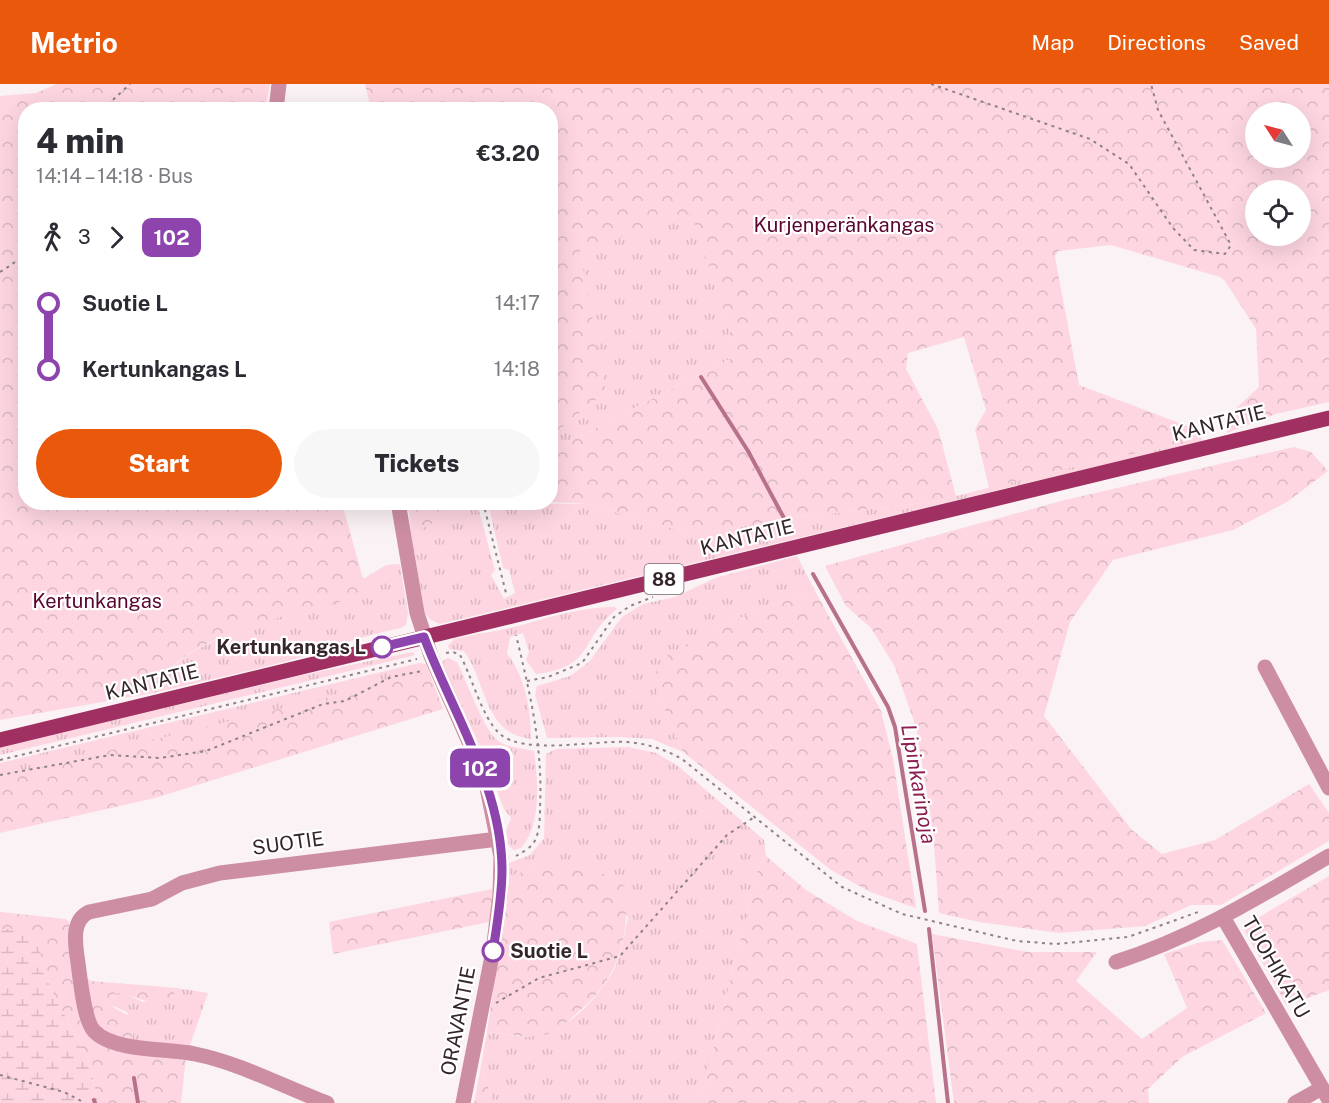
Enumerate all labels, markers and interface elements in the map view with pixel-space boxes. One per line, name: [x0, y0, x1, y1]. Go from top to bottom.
text: Metrio: [30, 26, 118, 59]
text: Map: [1032, 30, 1074, 55]
text: Directions: [1107, 30, 1206, 55]
text: Saved: [1239, 30, 1299, 55]
north arrow: [1245, 102, 1311, 168]
map controls: [1245, 102, 1311, 246]
text: 4 min: [36, 122, 124, 160]
text: €3.20: [477, 140, 540, 166]
text: 14:14 – 14:18 · Bus: [36, 164, 193, 188]
button: locate: [1245, 180, 1311, 246]
park label: Kurjenperänkangas: [754, 213, 934, 237]
icon: walk: [36, 221, 69, 254]
icon: forward: [100, 221, 133, 254]
text: 3: [78, 225, 91, 249]
text: 102: [154, 225, 189, 250]
text: Suotie L: [82, 290, 168, 316]
text: 14:17: [495, 291, 540, 315]
text: Kertunkangas L: [82, 356, 247, 382]
text: 14:18: [494, 357, 540, 381]
street label: KANTATIE: [1170, 400, 1268, 446]
button: Start: [36, 429, 282, 498]
button: Tickets: [294, 429, 540, 498]
street label: KANTATIE: [698, 514, 796, 560]
road number: 88: [644, 564, 684, 594]
park label: Kertunkangas: [32, 589, 162, 613]
place label: Kertunkangas L: [216, 635, 366, 659]
marker: Kertunkangas L: [371, 636, 393, 658]
street label: KANTATIE: [103, 659, 201, 705]
water label: Lipinkarinoja: [896, 722, 942, 846]
line badge: 102: [446, 748, 514, 788]
text: 102: [462, 756, 498, 781]
street label: SUOTIE: [251, 826, 325, 860]
street label: TUOHIKATU: [1237, 912, 1315, 1022]
place label: Suotie L: [510, 939, 588, 963]
marker: Suotie L: [482, 940, 504, 962]
street label: ORAVANTIE: [436, 964, 480, 1078]

